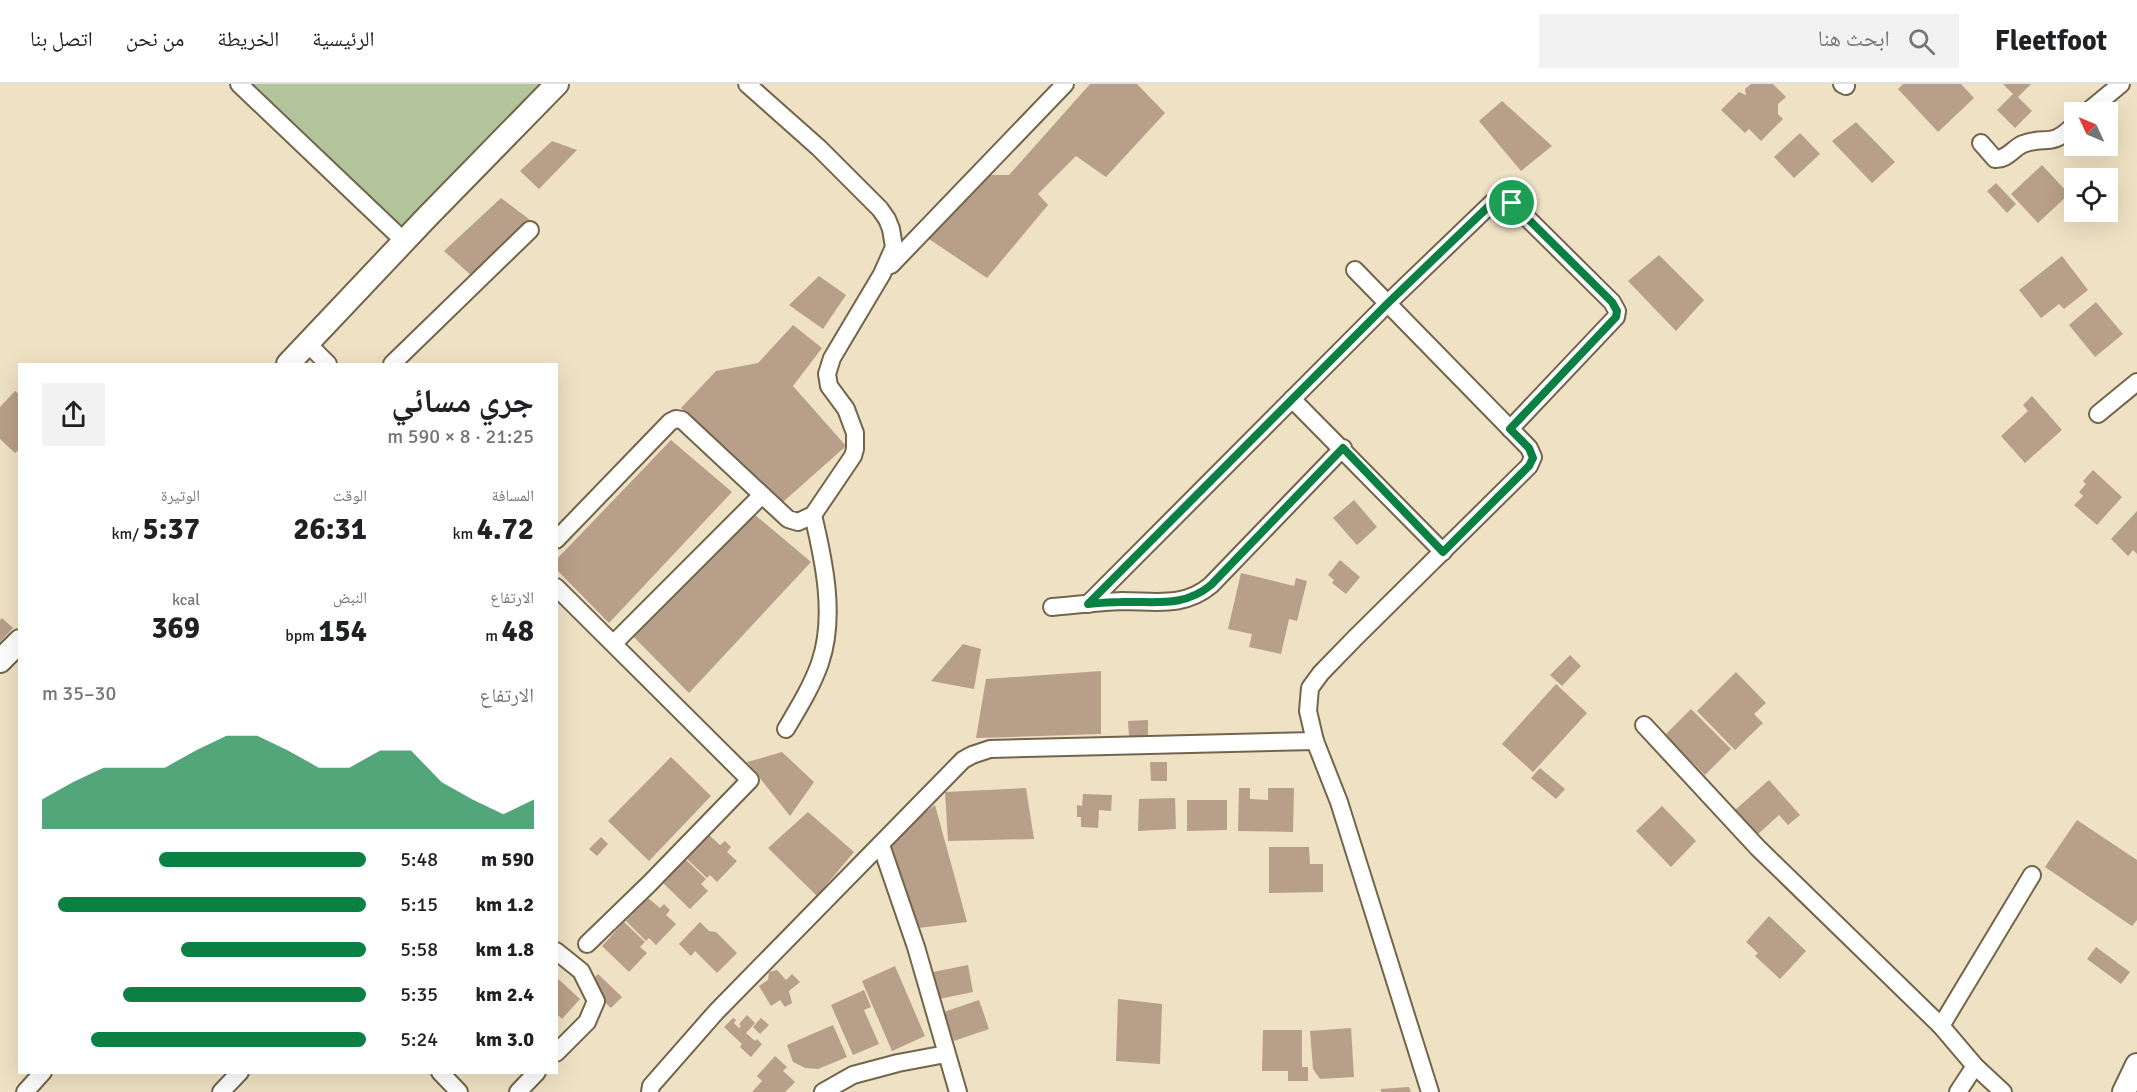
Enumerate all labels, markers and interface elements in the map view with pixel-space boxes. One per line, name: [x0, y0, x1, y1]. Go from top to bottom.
search box: [1539, 14, 1959, 68]
text: Fleetfoot: [1995, 24, 2107, 58]
text: ابحث هنا: [1818, 25, 1890, 52]
icon: search: [1905, 25, 1938, 58]
text: اتصل بنا: [30, 26, 93, 52]
text: من نحن: [126, 26, 184, 52]
text: الخريطة: [217, 26, 279, 52]
text: الرئيسية: [312, 26, 374, 52]
north arrow: [2064, 102, 2118, 156]
map controls: [2064, 102, 2118, 222]
button: locate: [2064, 168, 2118, 222]
pin: [1486, 177, 1537, 228]
icon: arrive: [1495, 186, 1528, 219]
text: جري مسائي: [391, 381, 534, 422]
button: share: [42, 383, 105, 446]
text: 21:25 · 8 × 590 m: [387, 424, 534, 449]
text: الوتيرة: [161, 486, 200, 506]
text: الوقت: [333, 486, 367, 506]
text: المسافة: [492, 486, 534, 506]
text: 5:37: [143, 511, 200, 548]
text: 26:31: [293, 511, 367, 548]
text: 4.72: [477, 511, 534, 548]
text: /km: [112, 524, 143, 544]
text: km: [452, 524, 477, 544]
text: النبض: [333, 588, 367, 608]
text: الارتفاع: [490, 588, 534, 608]
text: kcal: [172, 590, 200, 610]
text: 369: [151, 610, 200, 647]
text: 154: [318, 613, 367, 650]
text: 48: [502, 613, 534, 650]
text: bpm: [285, 626, 318, 646]
text: m: [485, 626, 502, 646]
text: 30–35 m: [42, 681, 116, 706]
text: الارتفاع: [479, 683, 534, 708]
text: 5:48: [400, 847, 438, 872]
text: 590 m: [481, 847, 534, 872]
text: 5:15: [400, 892, 438, 917]
text: 1.2 km: [476, 892, 534, 917]
text: 5:58: [400, 937, 438, 962]
text: 1.8 km: [476, 937, 534, 962]
text: 5:35: [400, 982, 438, 1007]
text: 2.4 km: [476, 982, 534, 1007]
text: 5:24: [400, 1027, 438, 1052]
text: 3.0 km: [476, 1027, 534, 1052]

